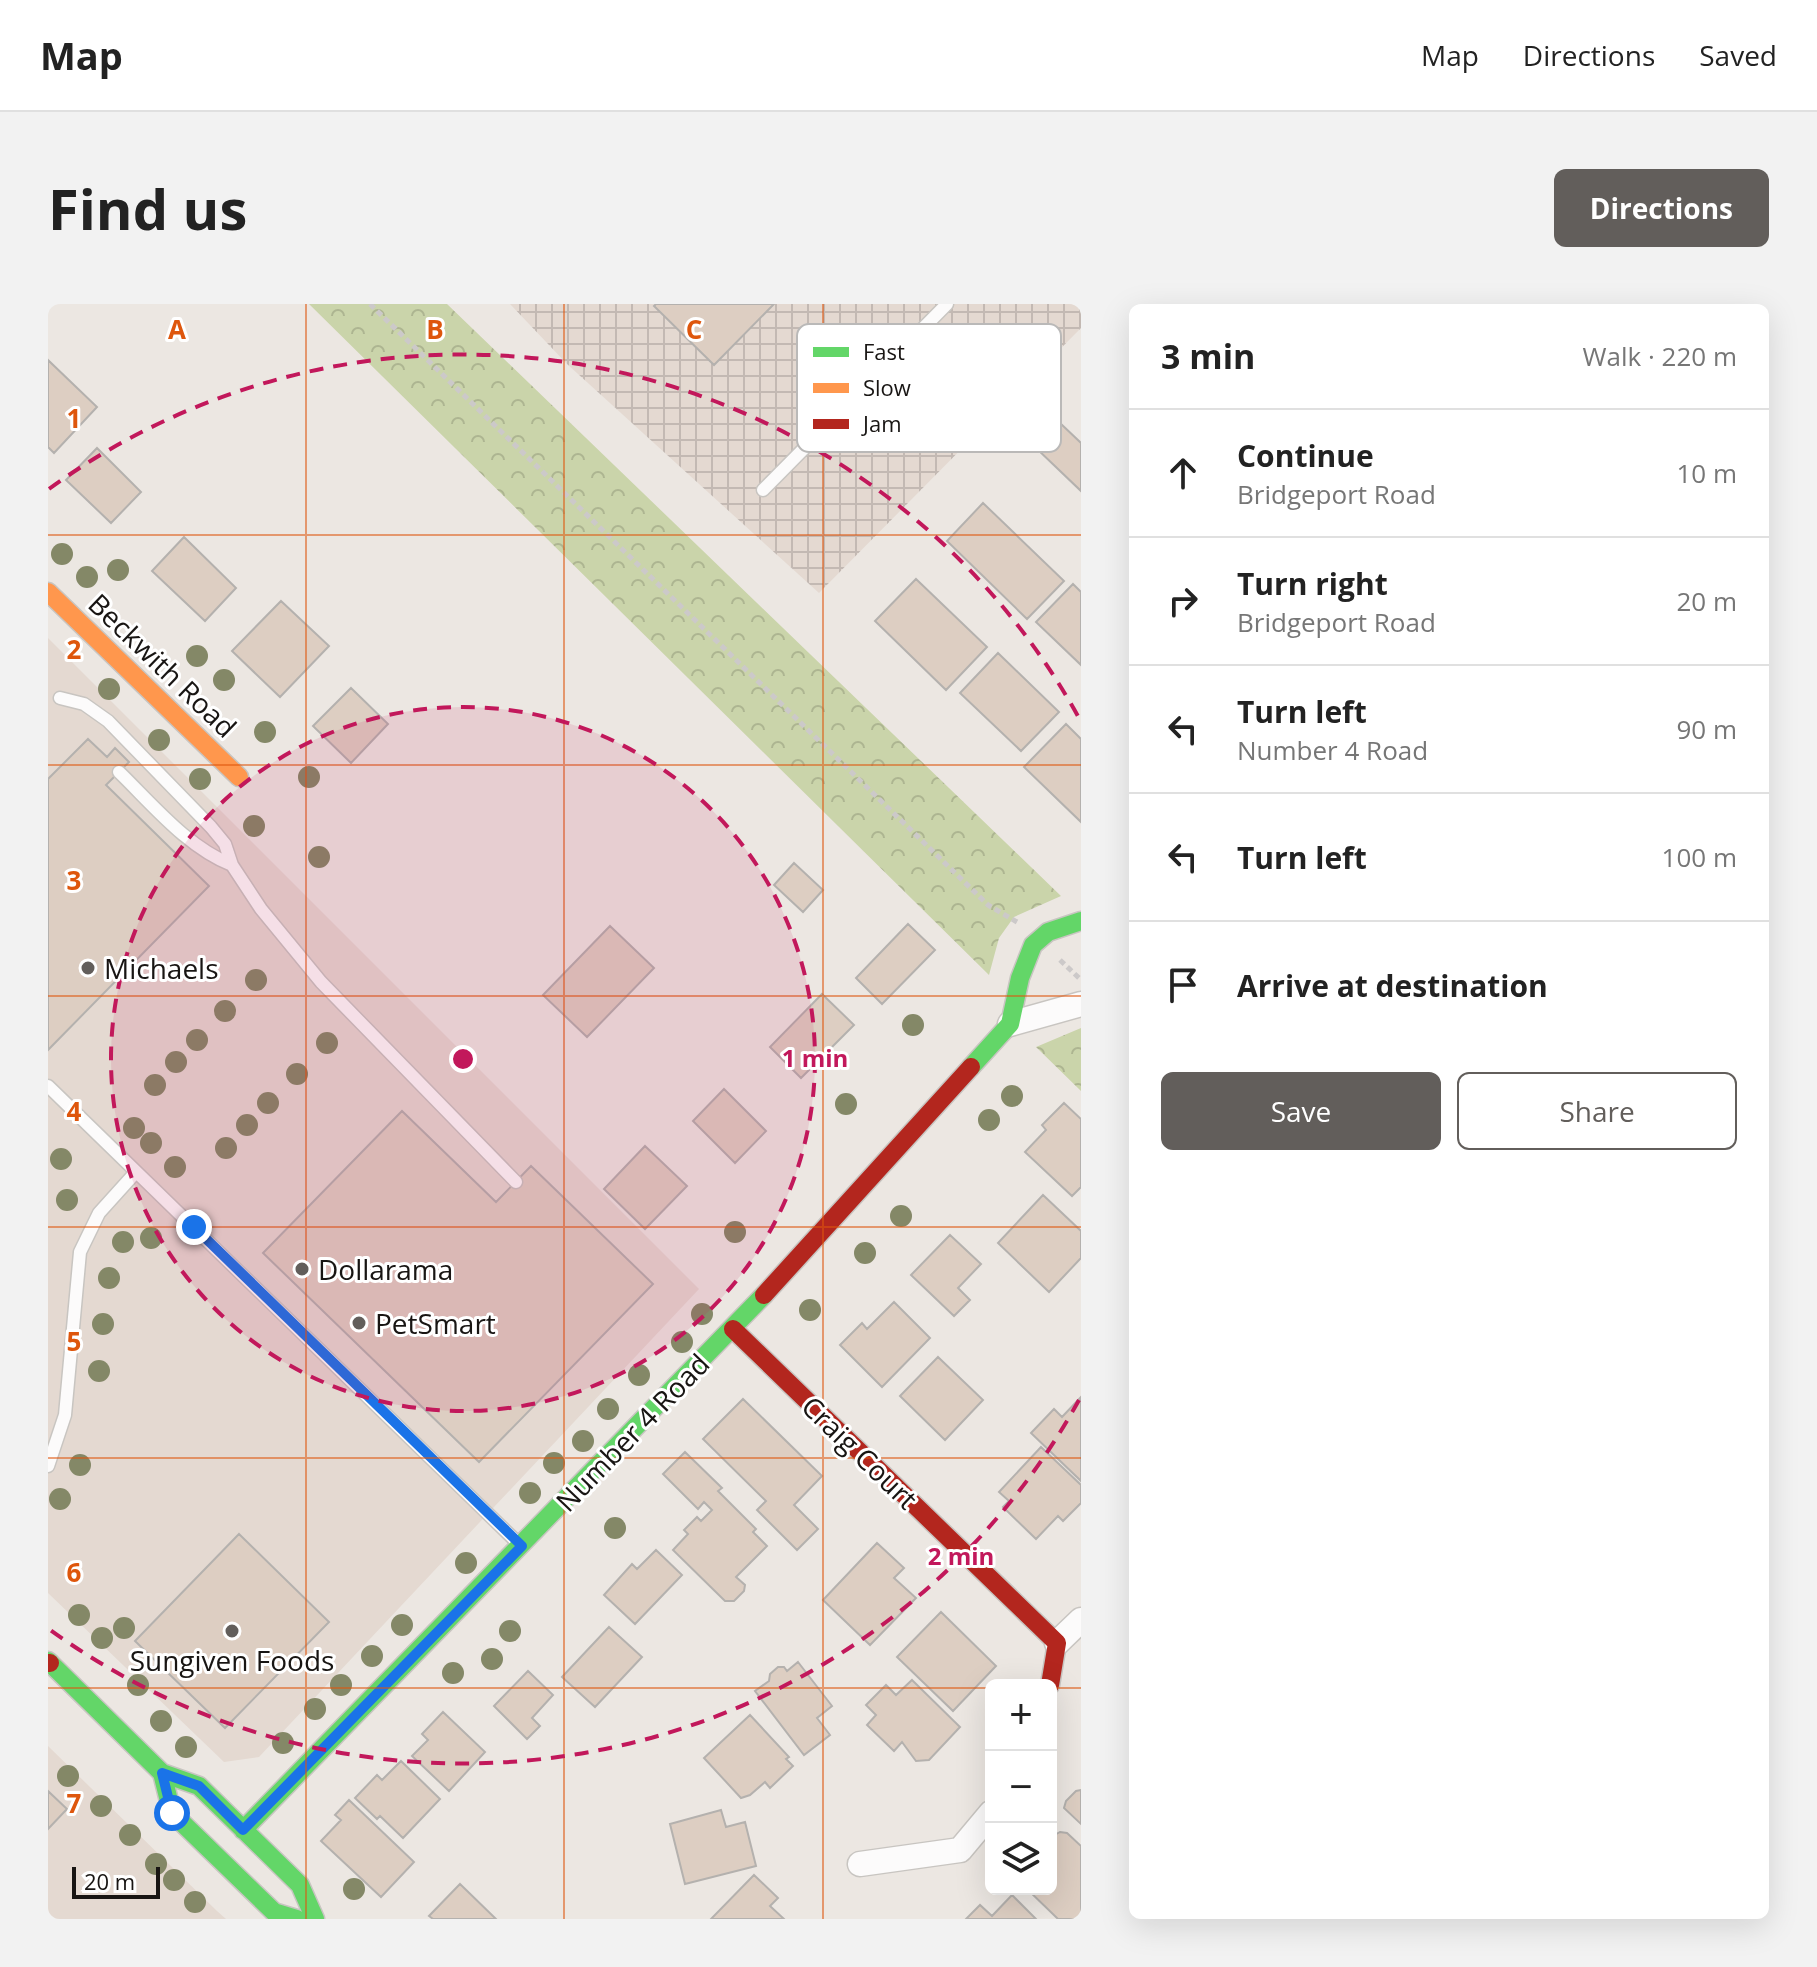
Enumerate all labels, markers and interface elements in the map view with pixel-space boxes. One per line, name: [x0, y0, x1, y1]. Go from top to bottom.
text: Map: [40, 29, 123, 81]
text: Map: [1421, 36, 1479, 74]
text: Directions: [1523, 36, 1655, 74]
text: Saved: [1699, 36, 1777, 74]
button: Directions: [1554, 169, 1769, 247]
text: Find us: [48, 170, 247, 246]
text: A: [168, 311, 186, 347]
text: B: [426, 311, 444, 347]
text: C: [686, 311, 702, 347]
legend: [797, 324, 1061, 452]
text: 3 min: [1161, 333, 1255, 379]
text: Fast: [863, 336, 905, 366]
text: Walk · 220 m: [1583, 338, 1737, 374]
text: Slow: [863, 372, 911, 402]
text: 1: [67, 400, 81, 436]
text: Jam: [861, 408, 902, 438]
text: Continue: [1237, 435, 1374, 476]
icon: ahead: [1161, 451, 1205, 495]
text: 10 m: [1676, 455, 1737, 491]
text: Bridgeport Road: [1237, 476, 1436, 512]
text: Turn right: [1237, 563, 1388, 604]
icon: right: [1161, 579, 1205, 623]
text: 20 m: [1676, 583, 1737, 619]
street label: Beckwith Road: [81, 585, 245, 745]
text: Bridgeport Road: [1237, 604, 1436, 640]
text: 2: [67, 631, 82, 667]
text: Turn left: [1237, 691, 1367, 732]
icon: left: [1161, 707, 1205, 751]
text: 90 m: [1676, 711, 1737, 747]
text: Number 4 Road: [1237, 732, 1428, 768]
icon: left: [1161, 835, 1205, 879]
text: Turn left: [1237, 837, 1367, 878]
text: 100 m: [1662, 839, 1737, 875]
text: 3: [67, 862, 81, 898]
place label: Michaels: [104, 949, 219, 987]
marker: Michaels: [79, 959, 97, 977]
icon: arrive: [1161, 963, 1205, 1007]
text: Arrive at destination: [1237, 965, 1548, 1006]
text: 1 min: [782, 1041, 848, 1074]
centre of rings: [449, 1045, 477, 1073]
button: Save: [1161, 1072, 1441, 1150]
button: Share: [1457, 1072, 1737, 1150]
text: 4: [67, 1093, 82, 1129]
route end: [176, 1209, 212, 1245]
place label: Dollarama: [318, 1250, 453, 1288]
marker: Dollarama: [293, 1260, 311, 1278]
place label: PetSmart: [375, 1304, 496, 1342]
marker: PetSmart: [350, 1314, 368, 1332]
text: 5: [67, 1323, 81, 1359]
street label: Number 4 Road: [547, 1345, 717, 1519]
street label: Craig Court: [794, 1387, 926, 1517]
text: 2 min: [928, 1539, 994, 1572]
text: 6: [67, 1554, 82, 1590]
marker: Sungiven Foods: [223, 1622, 241, 1640]
place label: Sungiven Foods: [130, 1641, 334, 1679]
map controls: [985, 1679, 1057, 1895]
button: +: [985, 1679, 1057, 1751]
button: −: [985, 1751, 1057, 1823]
text: 7: [67, 1785, 82, 1821]
route start: [154, 1795, 190, 1831]
button: layers: [985, 1823, 1057, 1895]
scale bar: [72, 1863, 160, 1899]
text: 20 m: [84, 1866, 135, 1896]

